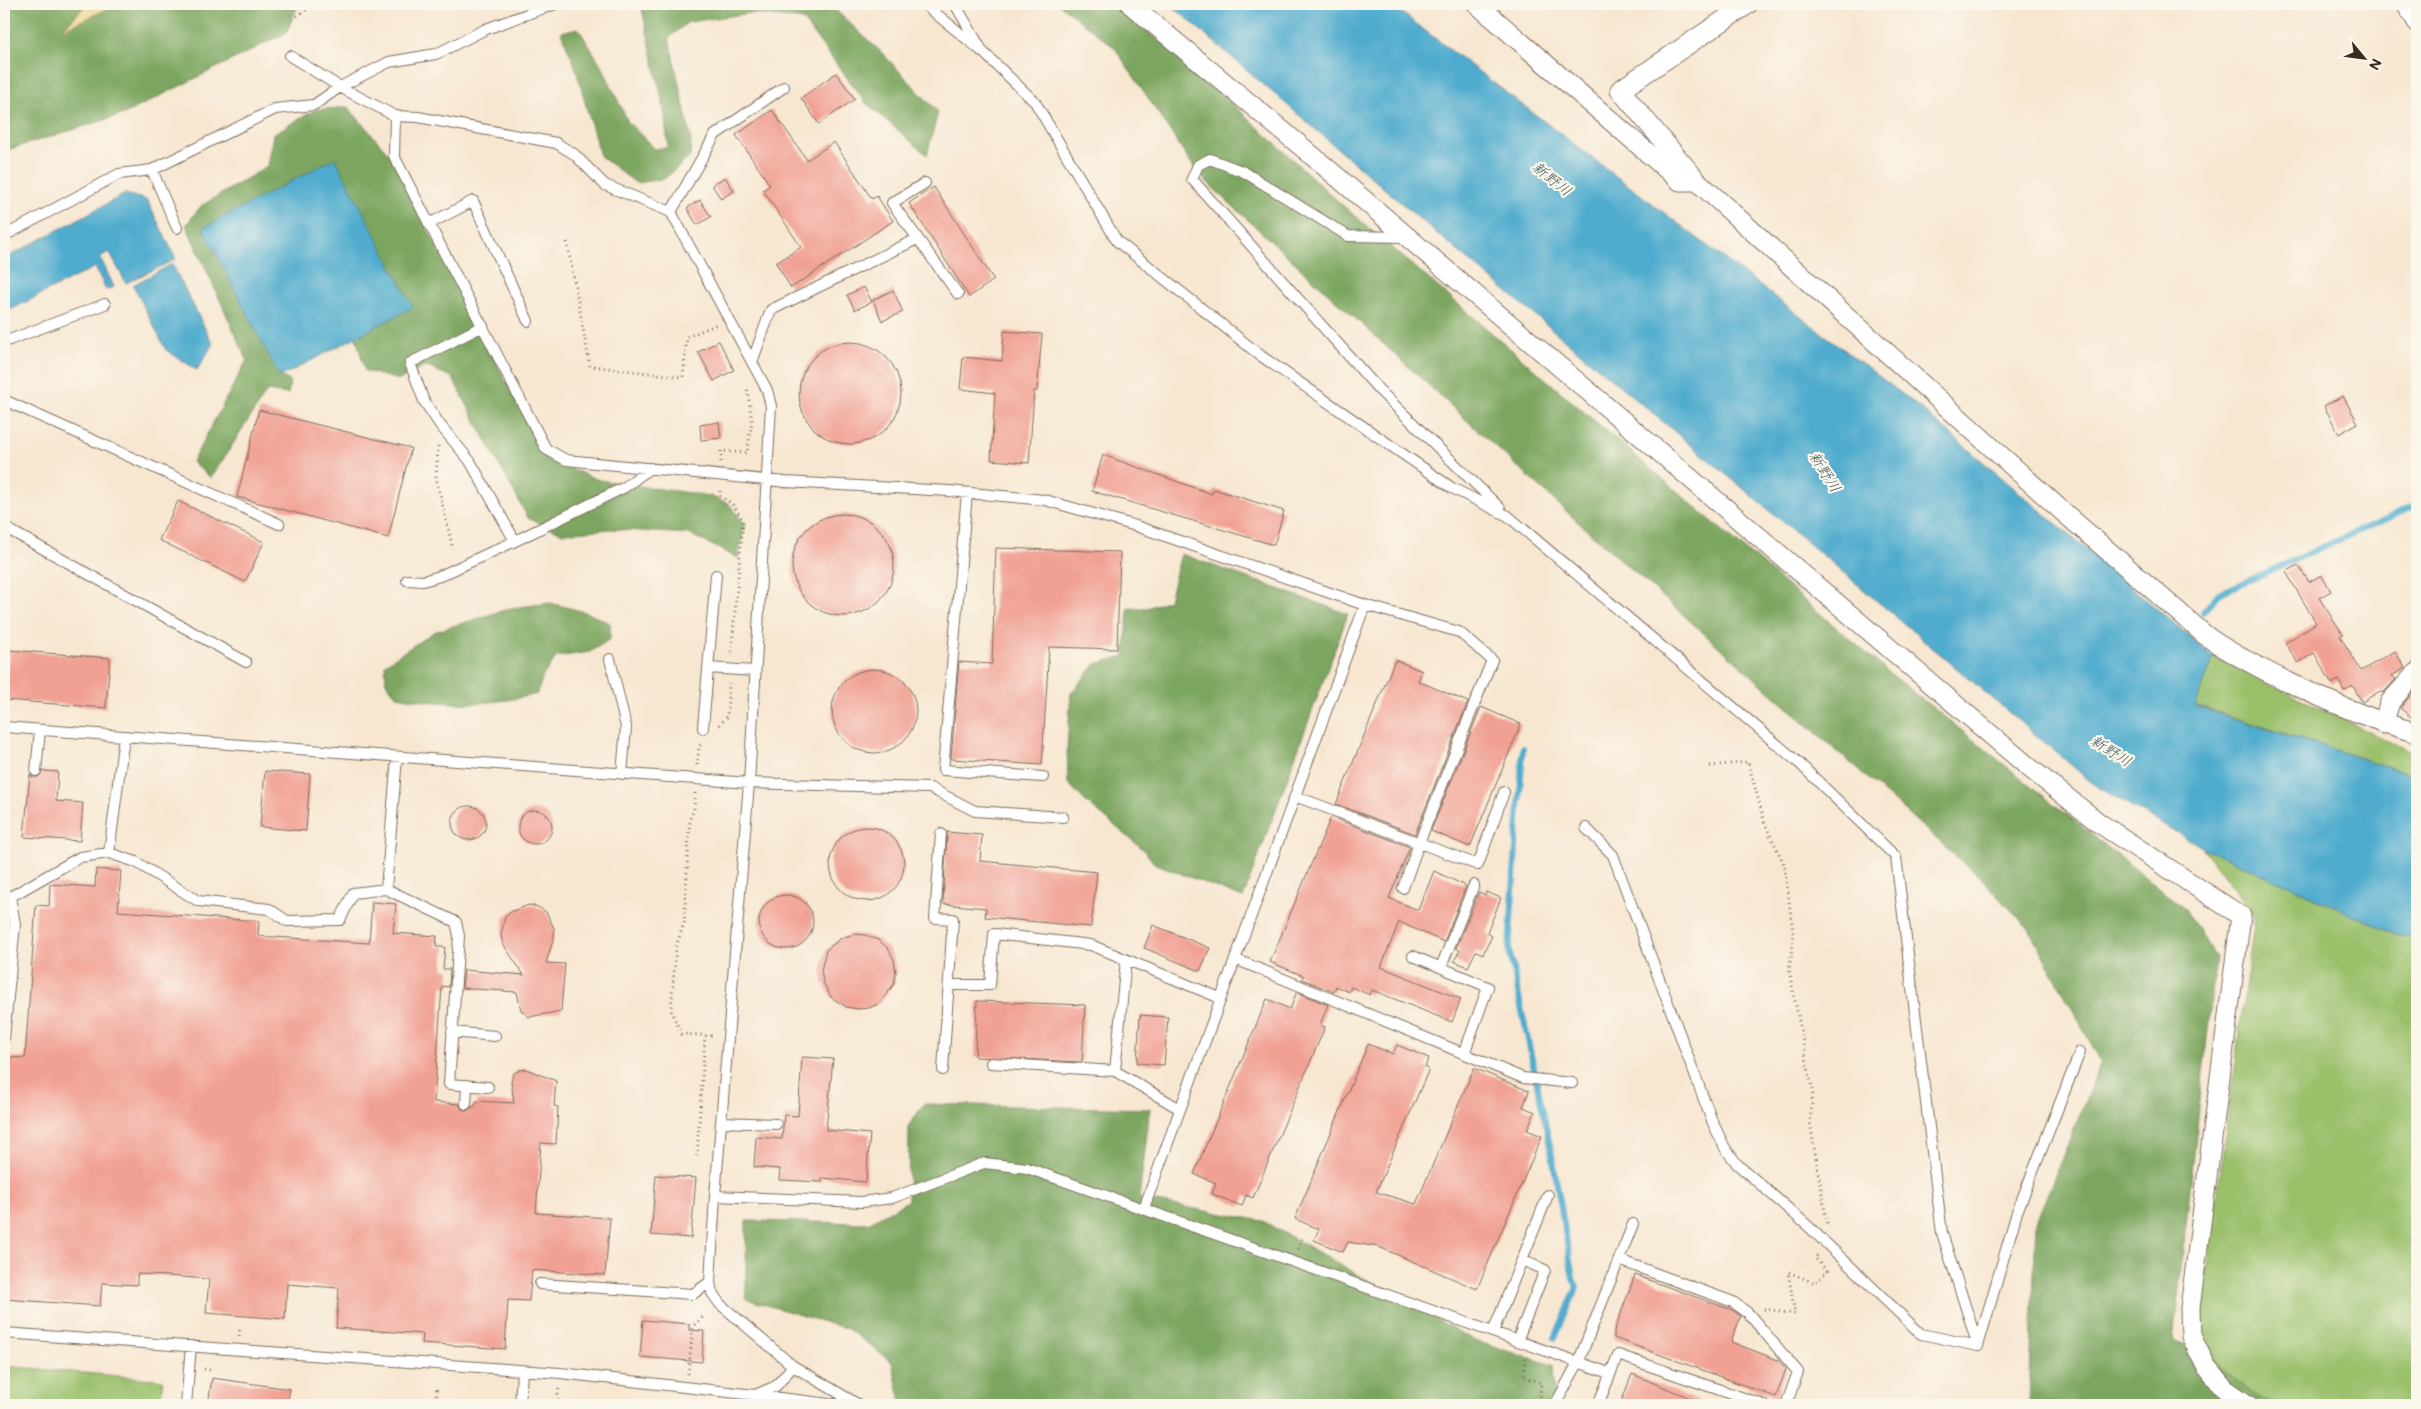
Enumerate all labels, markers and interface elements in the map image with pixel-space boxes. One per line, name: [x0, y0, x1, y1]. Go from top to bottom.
north arrow: [2338, 32, 2388, 82]
text: N: [2365, 55, 2385, 73]
water label: 新野川: [1528, 158, 1575, 201]
water label: 新野川: [1805, 448, 1845, 496]
water label: 新野川: [2087, 731, 2135, 771]

